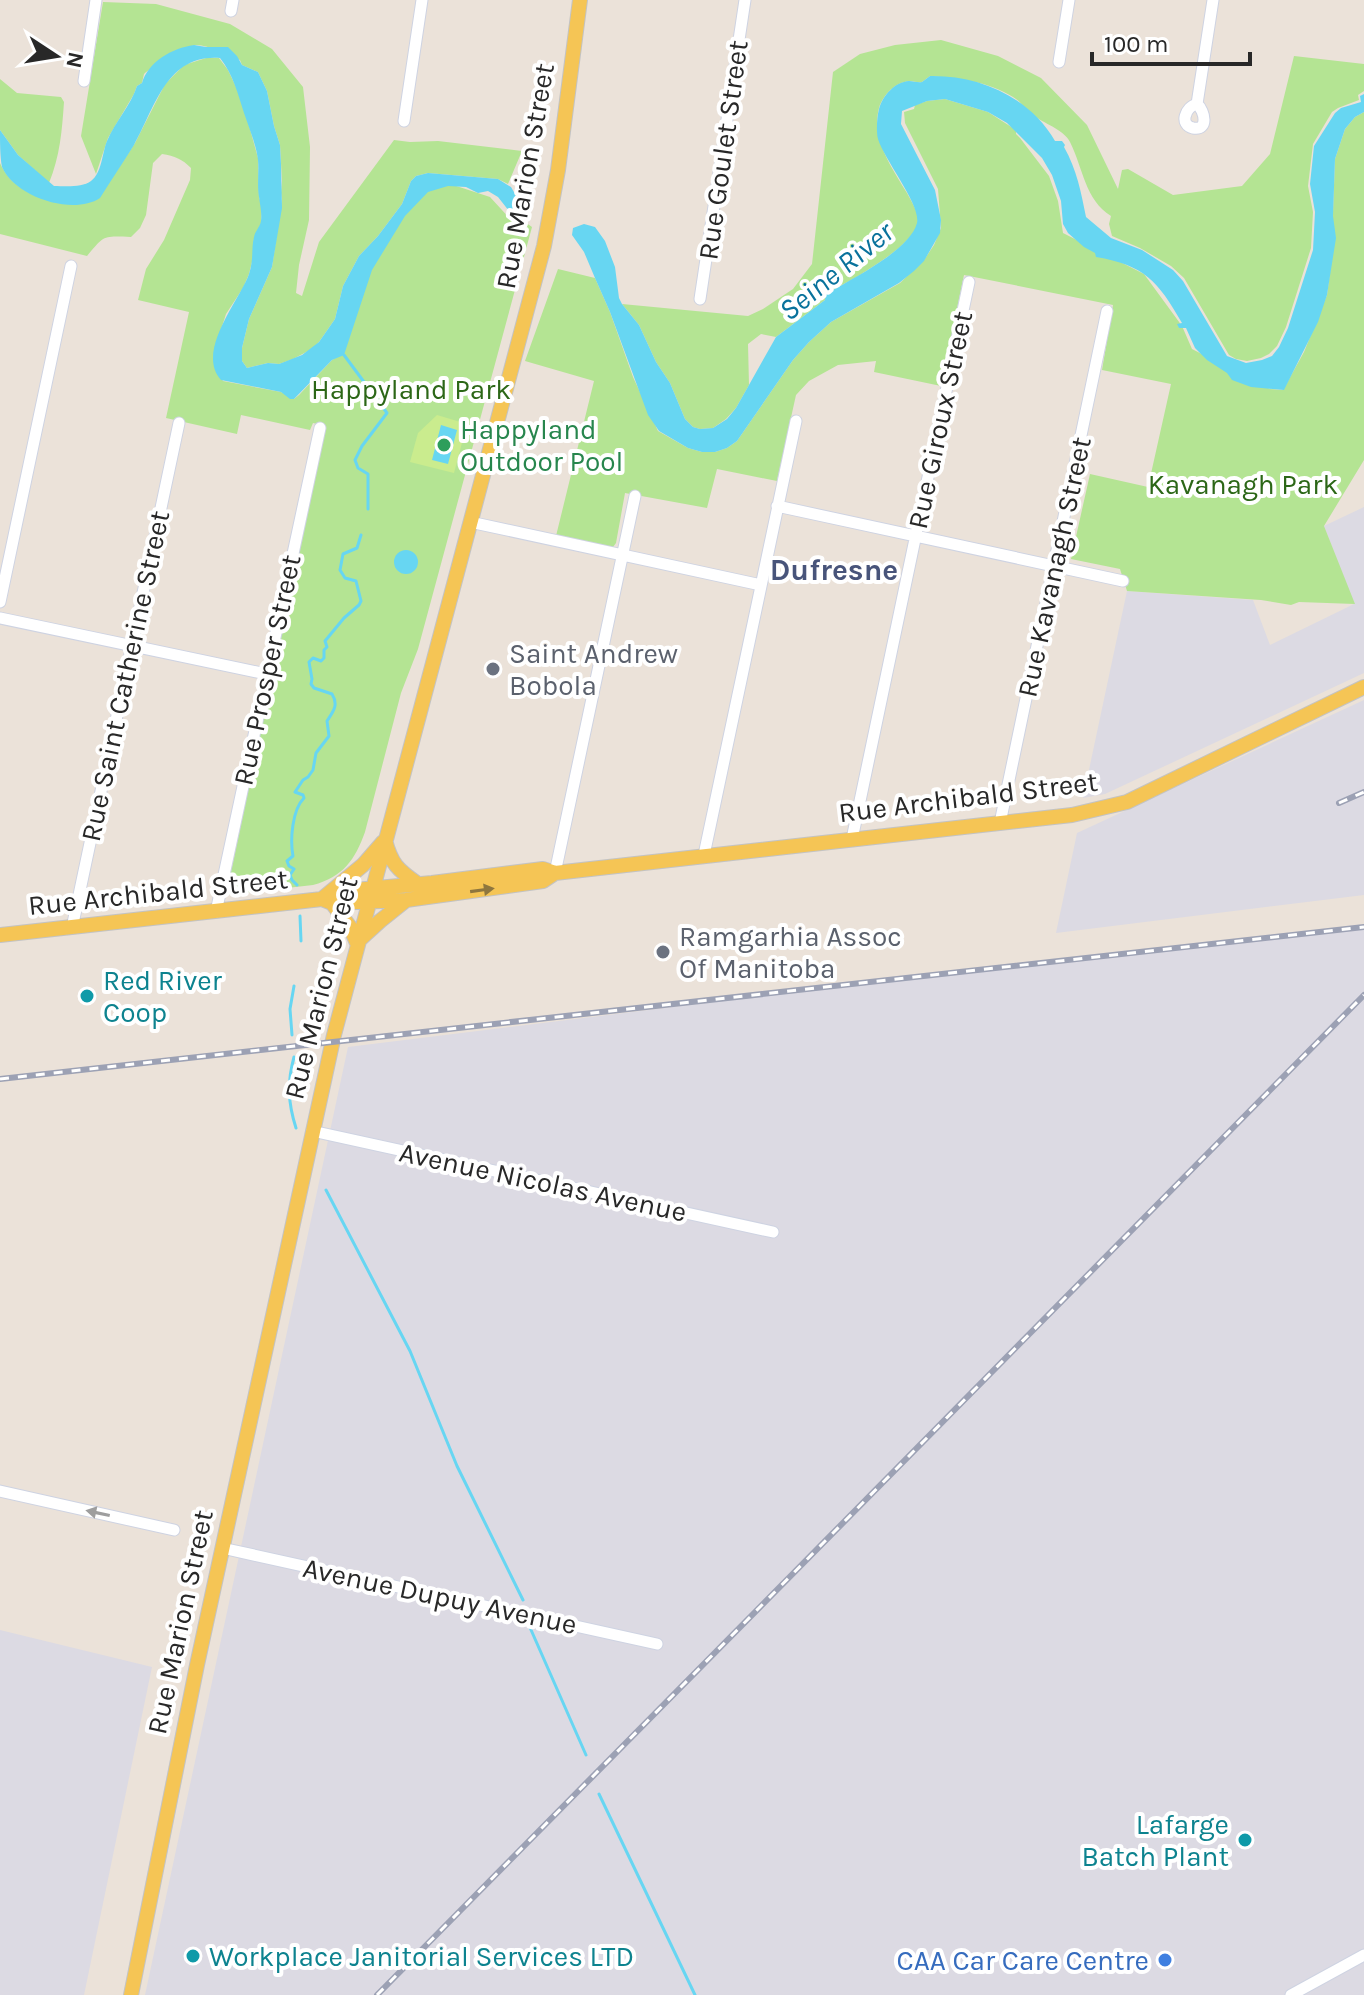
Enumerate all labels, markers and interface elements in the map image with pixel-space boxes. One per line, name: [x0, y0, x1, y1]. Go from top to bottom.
north arrow: [16, 16, 96, 96]
scale bar: [1092, 16, 1250, 66]
text: 100 m: [1104, 30, 1169, 58]
street label: Rue Goulet Street: [691, 38, 755, 262]
text: N: [60, 50, 89, 70]
street label: Rue Marion Street: [489, 61, 561, 291]
water label: Seine River: [771, 213, 902, 328]
street label: Rue Giroux Street: [901, 308, 979, 532]
park label: Happyland Park: [311, 373, 511, 406]
place label: Happyland Outdoor Pool: [460, 413, 623, 478]
street label: Rue Kavanagh Street: [1010, 434, 1098, 700]
marker: Happyland Outdoor Pool: [435, 436, 453, 454]
park label: Kavanagh Park: [1148, 468, 1338, 501]
street label: Rue Saint Catherine Street: [74, 507, 176, 845]
street label: Rue Prosper Street: [226, 552, 308, 788]
district label: Dufresne: [770, 552, 898, 588]
place label: Saint Andrew Bobola: [509, 637, 678, 702]
marker: Saint Andrew Bobola: [484, 660, 502, 678]
street label: Rue Archibald Street: [836, 765, 1100, 829]
street label: Rue Archibald Street: [26, 862, 290, 922]
street label: Rue Marion Street: [277, 873, 365, 1103]
one-way arrow: [470, 883, 495, 896]
place label: Ramgarhia Assoc Of Manitoba: [679, 920, 902, 985]
marker: Ramgarhia Assoc Of Manitoba: [654, 943, 672, 961]
place label: Red River Coop: [103, 964, 223, 1029]
marker: Red River Coop: [78, 987, 96, 1005]
street label: Avenue Nicolas Avenue: [396, 1135, 690, 1229]
one-way arrow: [85, 1506, 110, 1519]
street label: Rue Marion Street: [140, 1507, 220, 1737]
street label: Avenue Dupuy Avenue: [300, 1551, 580, 1641]
place label: Lafarge Batch Plant: [1081, 1808, 1229, 1873]
marker: Lafarge Batch Plant: [1236, 1831, 1254, 1849]
place label: Workplace Janitorial Services LTD: [209, 1940, 634, 1973]
place label: CAA Car Care Centre: [896, 1944, 1149, 1977]
marker: Workplace Janitorial Services LTD: [184, 1947, 202, 1965]
marker: CAA Car Care Centre: [1156, 1951, 1174, 1969]

